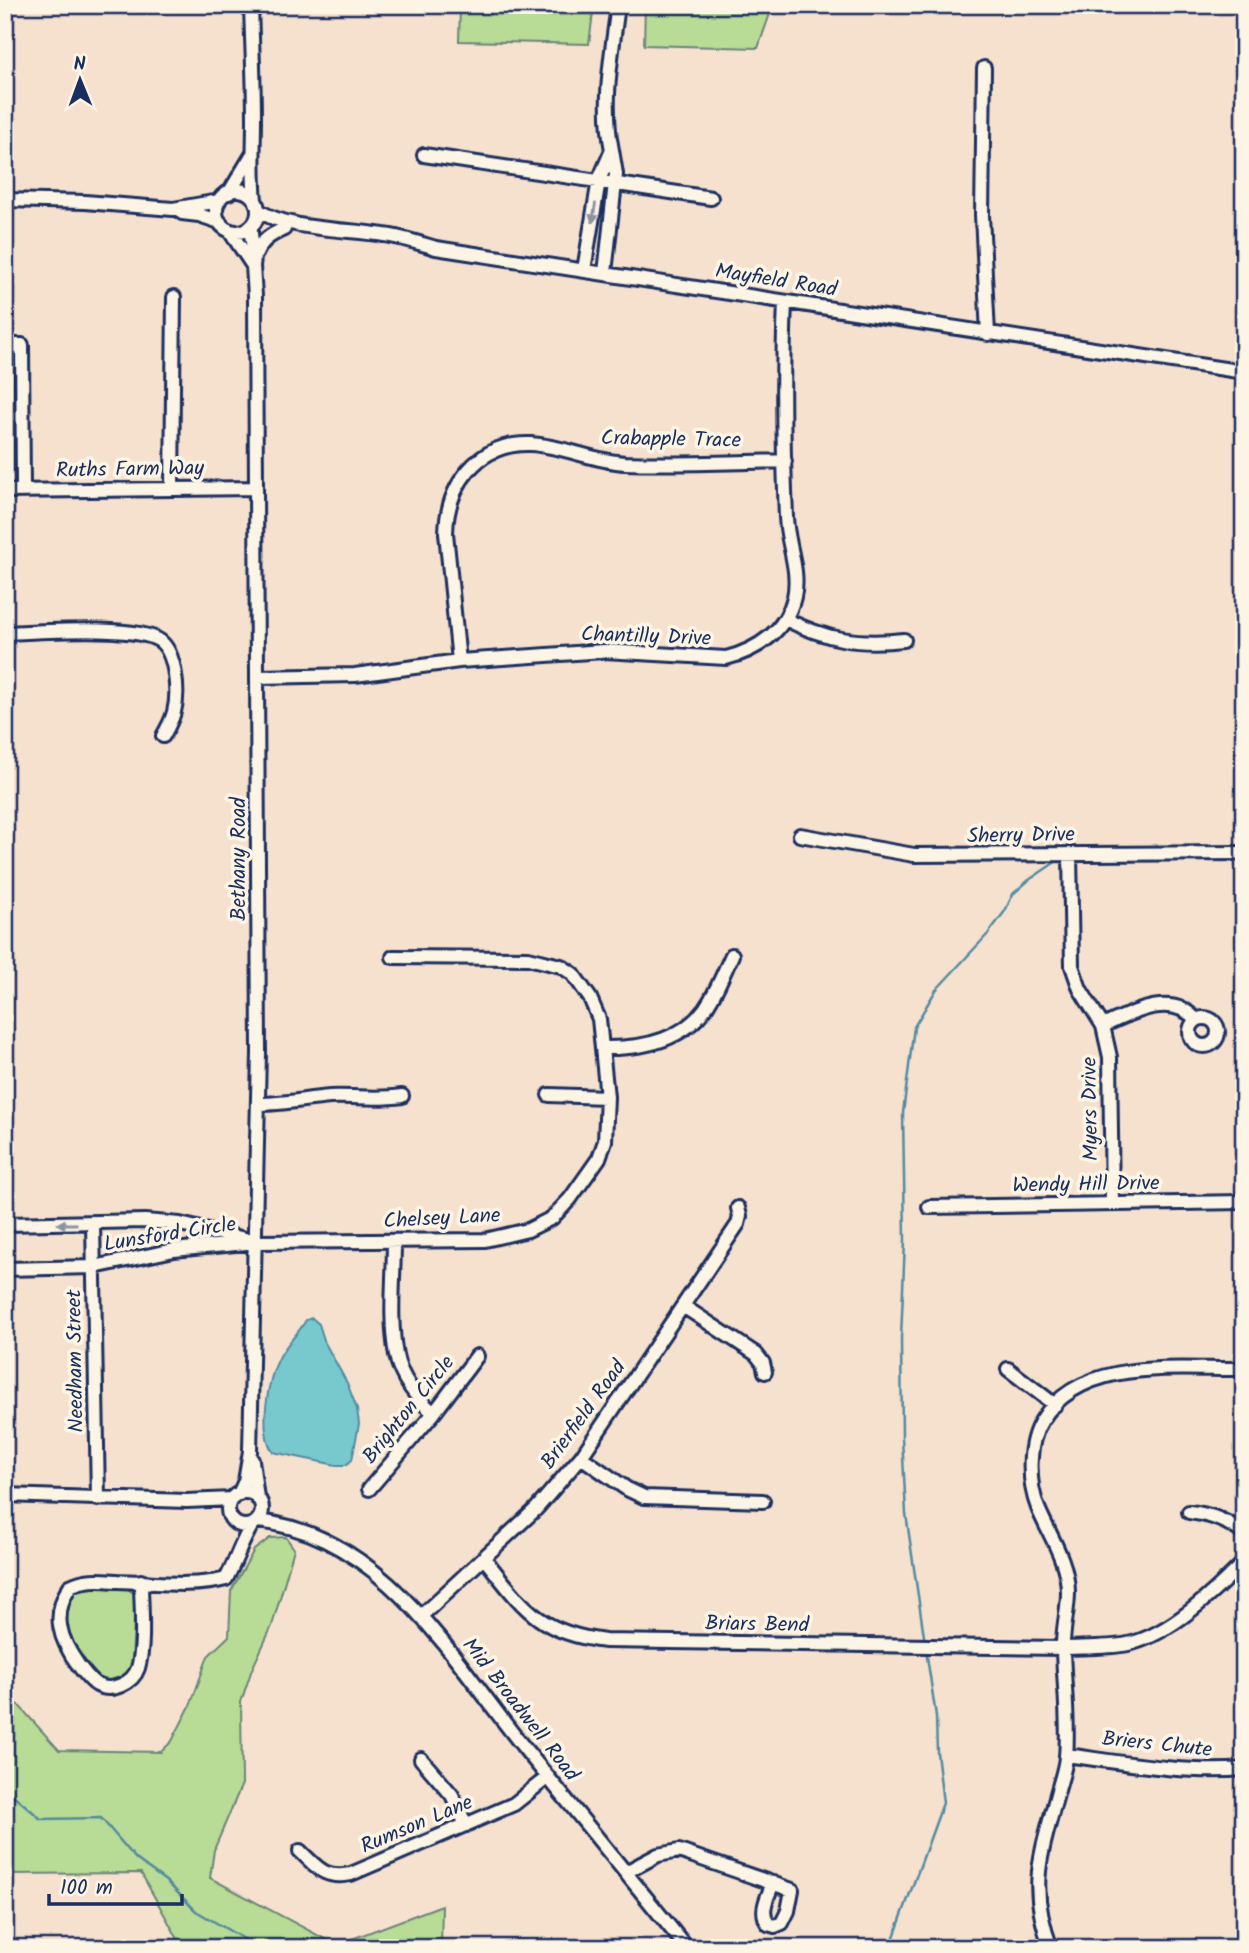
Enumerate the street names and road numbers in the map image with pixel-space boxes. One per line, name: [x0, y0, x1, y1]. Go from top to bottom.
street label: Mayfield Road: [713, 255, 840, 307]
street label: Crabapple Trace: [601, 422, 742, 458]
street label: Ruths Farm Way: [56, 452, 205, 488]
street label: Chantilly Drive: [580, 618, 712, 656]
street label: Bethany Road: [223, 797, 256, 921]
street label: Sherry Drive: [967, 819, 1076, 853]
street label: Myers Drive: [1074, 1056, 1108, 1161]
street label: Wendy Hill Drive: [1012, 1167, 1161, 1203]
street label: Chelsey Lane: [383, 1199, 502, 1239]
street label: Lunsford Circle: [102, 1208, 239, 1262]
street label: Needham Street: [58, 1288, 94, 1433]
street label: Brighton Circle: [355, 1348, 464, 1472]
street label: Brierfield Road: [533, 1353, 635, 1477]
street label: Briars Bend: [705, 1608, 810, 1642]
street label: Mid Broadwell Road: [453, 1631, 587, 1790]
street label: Briers Chute: [1100, 1723, 1214, 1767]
street label: Rumson Lane: [356, 1786, 479, 1863]

